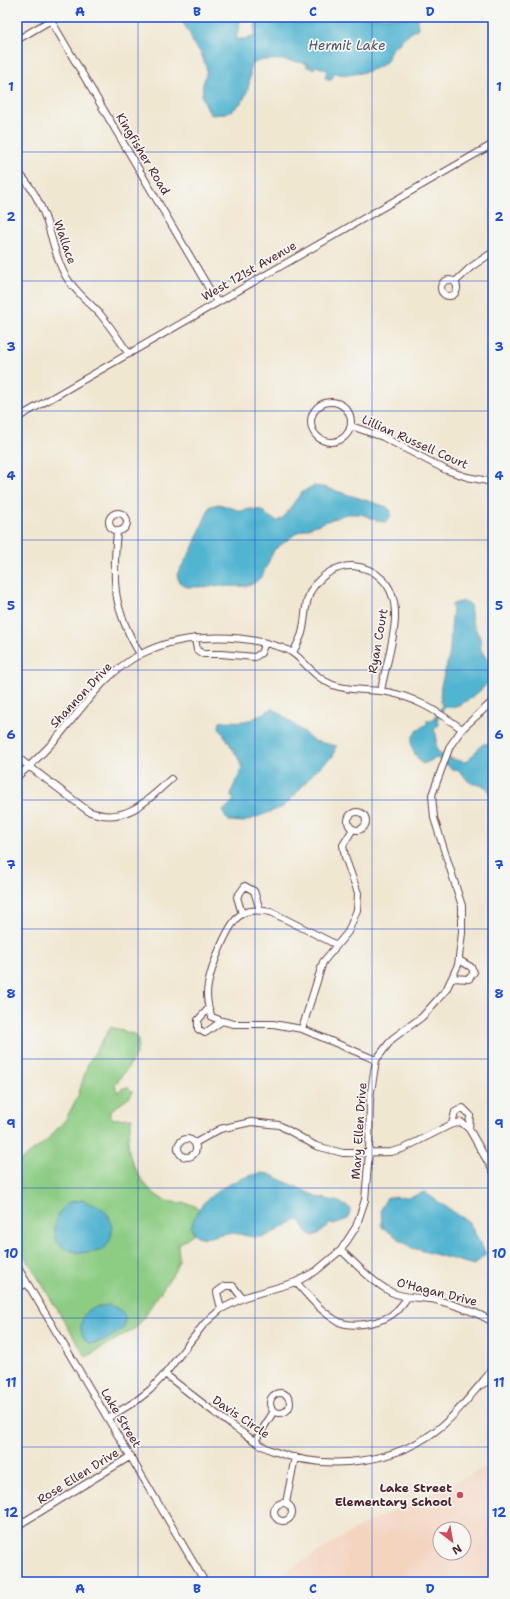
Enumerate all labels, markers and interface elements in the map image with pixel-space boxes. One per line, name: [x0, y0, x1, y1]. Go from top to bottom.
text: A: [75, 3, 85, 20]
text: B: [193, 3, 201, 20]
text: C: [309, 3, 317, 20]
text: D: [425, 3, 435, 20]
water label: Hermit Lake: [308, 37, 386, 54]
text: 1: [8, 78, 14, 95]
text: 1: [496, 78, 502, 95]
street label: Kingfisher Road: [112, 110, 174, 198]
text: 2: [6, 208, 16, 225]
text: 2: [494, 208, 504, 225]
street label: Wallace: [50, 218, 80, 266]
street label: West 121st Avenue: [199, 237, 299, 305]
text: 3: [6, 338, 16, 355]
text: 3: [494, 338, 504, 355]
street label: Lillian Russell Court: [359, 411, 471, 473]
text: 4: [6, 467, 16, 484]
text: 4: [494, 467, 504, 484]
text: 5: [7, 597, 15, 614]
text: 5: [495, 597, 503, 614]
street label: Ryan Court: [364, 607, 392, 675]
street label: Shannon Drive: [46, 659, 116, 731]
text: 6: [6, 726, 16, 743]
text: 6: [494, 726, 504, 743]
text: 7: [6, 856, 16, 873]
text: 7: [494, 856, 504, 873]
text: 8: [6, 985, 16, 1002]
text: 8: [494, 985, 504, 1002]
street label: Mary Ellen Drive: [348, 1082, 370, 1180]
text: 9: [6, 1115, 16, 1132]
text: 9: [494, 1115, 504, 1132]
text: 10: [4, 1245, 18, 1262]
text: 10: [492, 1245, 506, 1262]
street label: O'Hagan Drive: [395, 1274, 479, 1310]
text: 11: [5, 1374, 17, 1391]
text: 11: [493, 1374, 505, 1391]
street label: Lake Street: [97, 1385, 145, 1451]
street label: Davis Circle: [209, 1392, 273, 1442]
street label: Rose Ellen Drive: [34, 1444, 122, 1508]
place label: Lake Street Elementary School: [335, 1480, 452, 1510]
marker: Lake Street Elementary School: [455, 1490, 465, 1500]
text: 12: [4, 1504, 18, 1521]
text: 12: [492, 1504, 506, 1521]
north arrow: [432, 1521, 472, 1561]
text: N: [449, 1540, 464, 1558]
text: A: [75, 1580, 85, 1597]
text: B: [193, 1580, 201, 1597]
text: C: [309, 1580, 317, 1597]
text: D: [425, 1580, 435, 1597]

